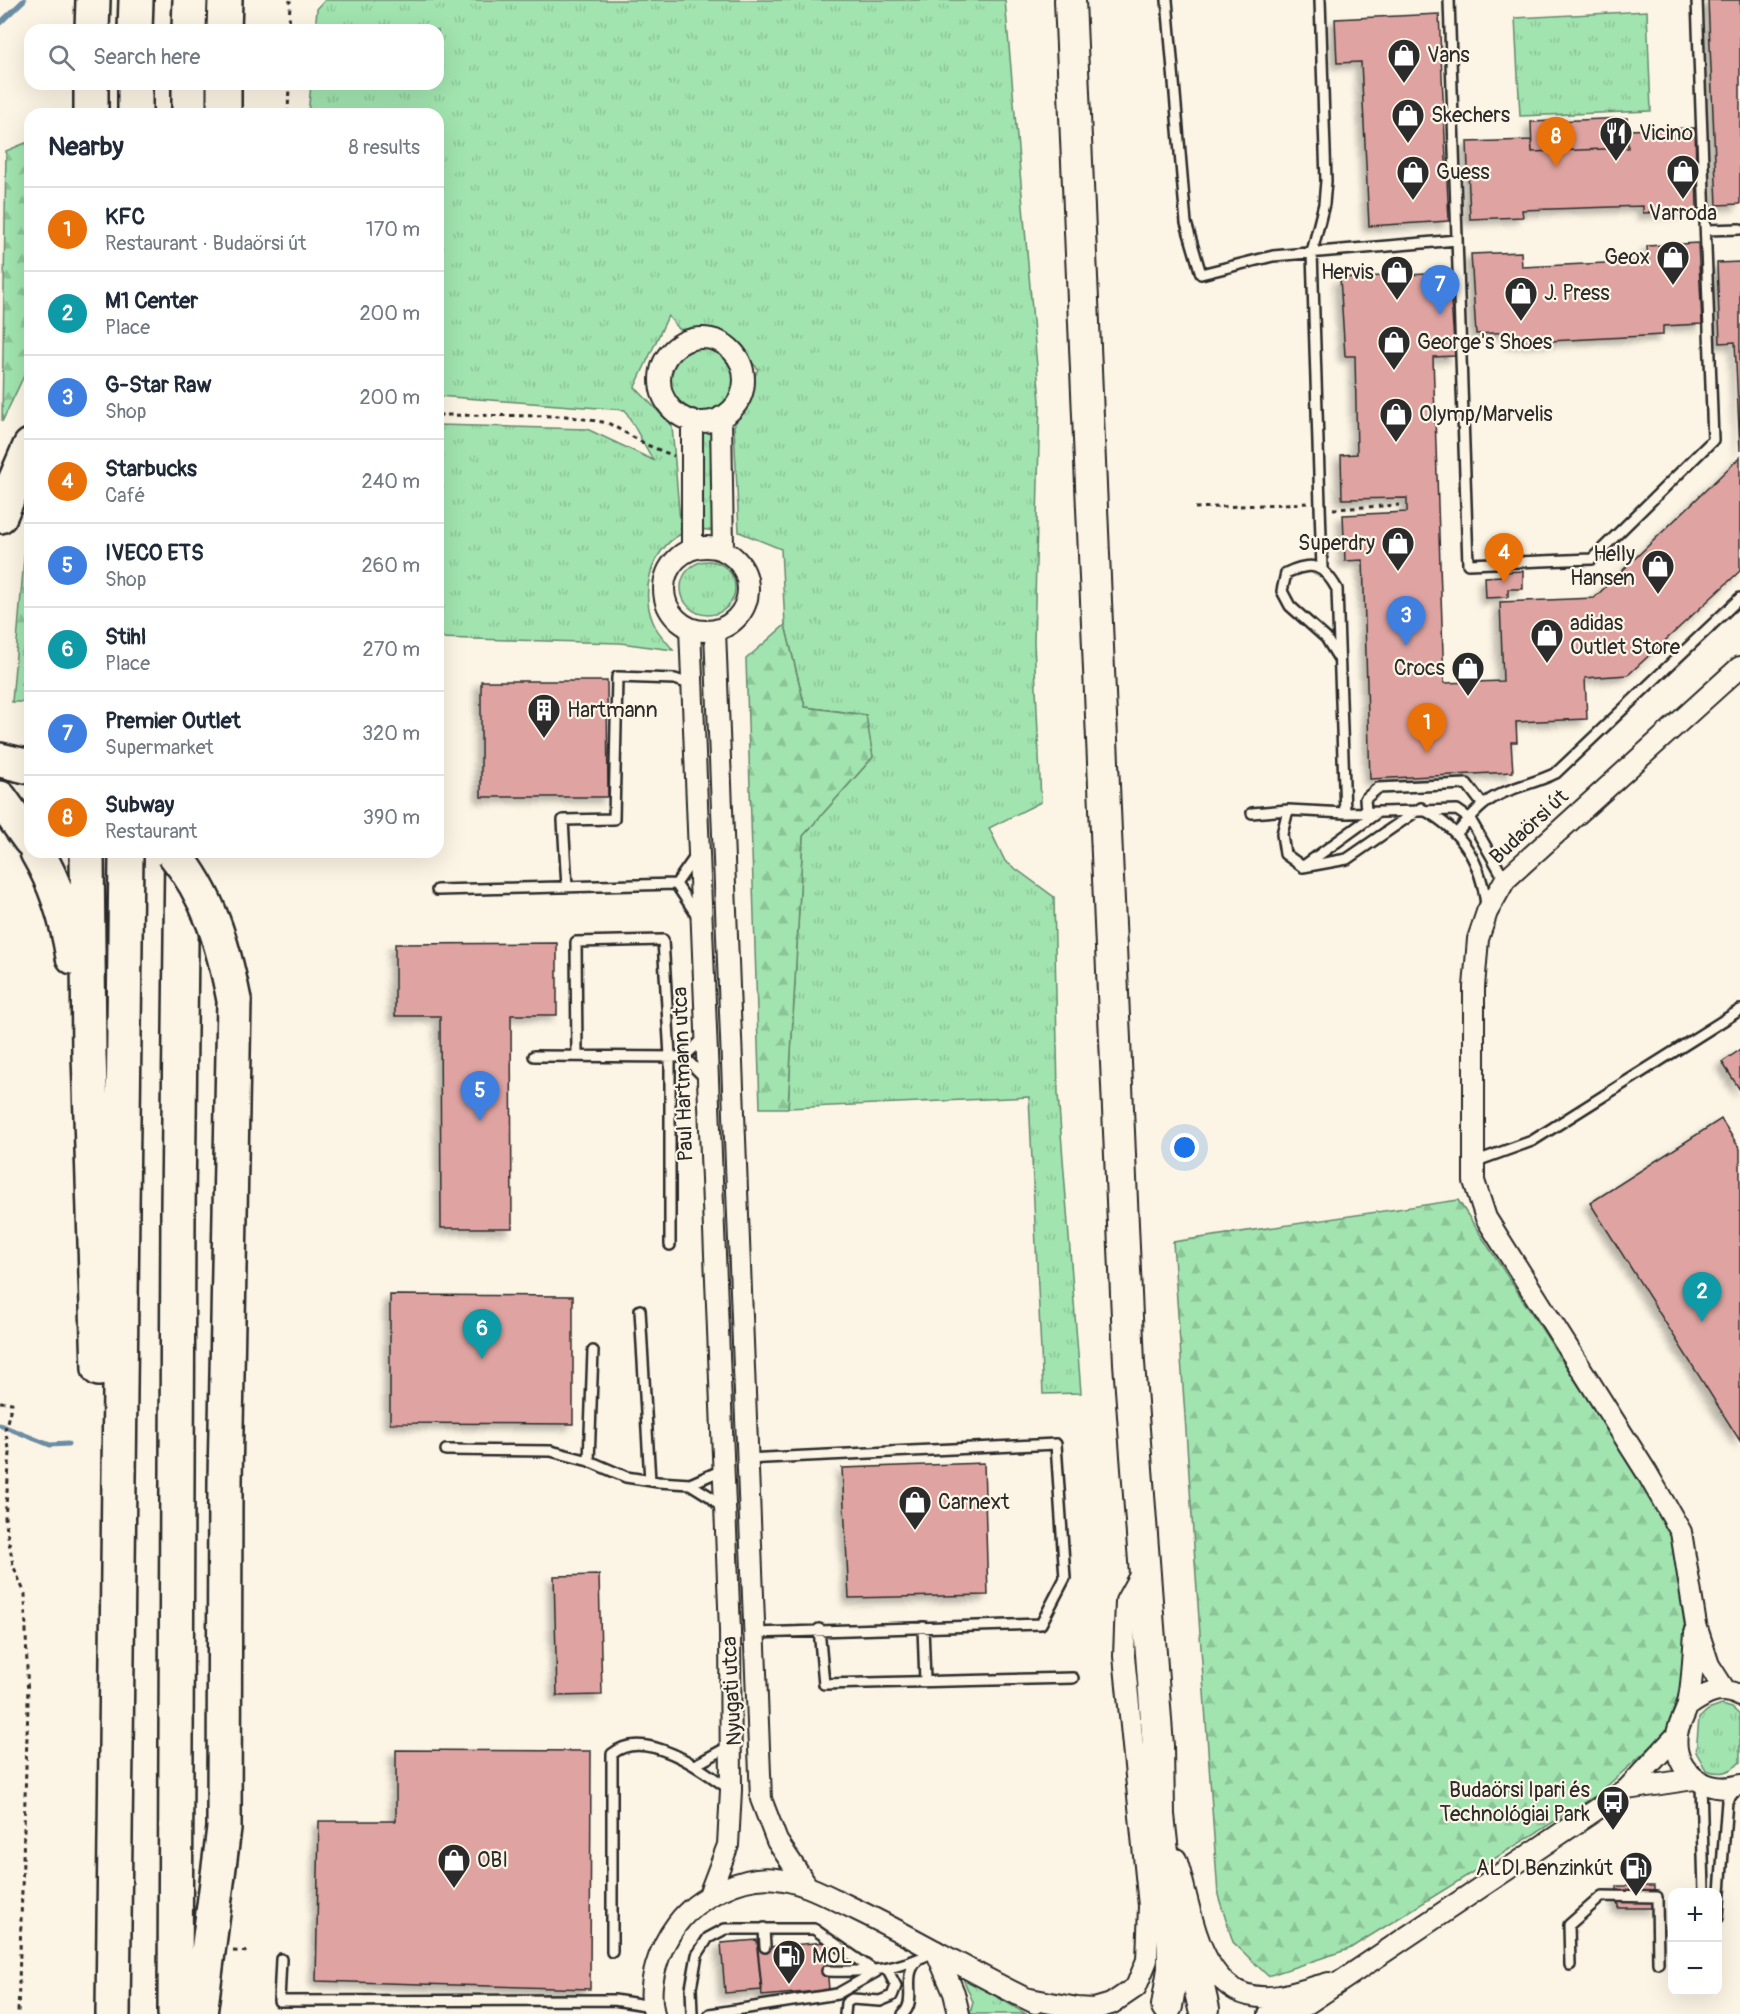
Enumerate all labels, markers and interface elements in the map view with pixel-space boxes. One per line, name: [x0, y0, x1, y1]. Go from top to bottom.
search box: [24, 24, 444, 90]
shop icon: Vans: [1386, 37, 1422, 84]
icon: search: [45, 41, 78, 74]
place label: Vans: [1427, 42, 1470, 69]
text: Search here: [93, 43, 200, 71]
shop icon: Skechers: [1390, 97, 1426, 144]
place label: Skechers: [1431, 102, 1511, 129]
restaurant icon: Vicino: [1598, 115, 1634, 162]
pin: 8: [1536, 118, 1576, 167]
place label: Vicino: [1639, 120, 1693, 147]
text: Nearby: [48, 131, 124, 163]
text: 8 results: [349, 135, 420, 160]
shop icon: Varroda: [1665, 153, 1701, 200]
shop icon: Guess: [1395, 154, 1431, 201]
place label: Guess: [1436, 159, 1490, 186]
place label: Varroda: [1649, 200, 1717, 227]
text: KFC: [105, 203, 145, 231]
text: 1: [64, 217, 71, 242]
text: 170 m: [366, 217, 420, 242]
text: Restaurant · Budaörsi út: [105, 231, 306, 256]
shop icon: Geox: [1655, 239, 1691, 286]
place label: Geox: [1604, 244, 1650, 271]
shop icon: Hervis: [1379, 254, 1415, 301]
place label: Hervis: [1321, 259, 1375, 286]
pin: 7: [1420, 266, 1460, 315]
shop icon: J. Press: [1503, 275, 1539, 322]
place label: J. Press: [1544, 280, 1610, 307]
text: M1 Center: [105, 287, 198, 315]
text: 2: [62, 301, 73, 326]
text: 200 m: [359, 301, 420, 326]
text: Place: [105, 315, 150, 340]
shop icon: George's Shoes: [1376, 324, 1412, 371]
place label: George's Shoes: [1417, 329, 1553, 356]
text: G-Star Raw: [105, 371, 211, 399]
text: 3: [62, 385, 73, 410]
text: 200 m: [359, 385, 420, 410]
shop icon: Olymp/Marvelis: [1378, 396, 1414, 443]
text: Shop: [105, 399, 146, 424]
place label: Olymp/Marvelis: [1419, 401, 1553, 428]
text: Starbucks: [105, 455, 197, 483]
text: 4: [62, 469, 73, 494]
text: 240 m: [361, 469, 420, 494]
text: Café: [105, 483, 145, 508]
shop icon: Superdry: [1380, 525, 1416, 572]
place label: Superdry: [1298, 530, 1375, 557]
pin: 4: [1484, 534, 1524, 583]
text: IVECO ETS: [105, 539, 204, 567]
place label: Helly Hansen: [1570, 541, 1635, 592]
shop icon: Helly Hansen: [1640, 548, 1676, 595]
text: 5: [62, 553, 73, 578]
text: 260 m: [361, 553, 420, 578]
text: Shop: [105, 567, 146, 592]
pin: 3: [1386, 596, 1426, 646]
place label: adidas Outlet Store: [1570, 610, 1681, 661]
shop icon: adidas Outlet Store: [1529, 617, 1565, 664]
text: Stihl: [105, 623, 146, 651]
text: 6: [62, 637, 73, 662]
text: 270 m: [362, 637, 420, 662]
shop icon: Crocs: [1450, 650, 1486, 697]
text: Place: [105, 651, 150, 676]
place label: Crocs: [1394, 655, 1446, 682]
building icon: Hartmann: [526, 692, 562, 739]
place label: Hartmann: [567, 697, 658, 724]
pin: 1: [1408, 704, 1446, 753]
text: Premier Outlet: [105, 707, 241, 735]
text: 7: [62, 721, 73, 746]
text: 320 m: [362, 721, 420, 746]
text: Supermarket: [105, 735, 214, 760]
street label: Budaörsi út: [1484, 783, 1575, 870]
text: Subway: [105, 791, 174, 819]
text: 8: [62, 805, 73, 830]
text: 390 m: [363, 805, 420, 830]
text: Restaurant: [105, 819, 197, 844]
street label: Paul Hartmann utca: [666, 986, 700, 1162]
pin: 5: [460, 1072, 500, 1121]
your location: [1170, 1133, 1199, 1162]
pin: 2: [1682, 1272, 1722, 1322]
pin: 6: [462, 1310, 502, 1359]
shop icon: Carnext: [897, 1484, 933, 1531]
place label: Carnext: [938, 1489, 1010, 1516]
street label: Nyugati utca: [716, 1636, 748, 1746]
place label: Budaörsi Ipari és Technológiai Park: [1440, 1777, 1591, 1828]
bus stop icon: Budaörsi Ipari és Technológiai Park: [1595, 1784, 1631, 1831]
shop icon: OBI: [436, 1842, 472, 1889]
place label: OBI: [477, 1847, 508, 1874]
fuel station icon: ALDI Benzinkút: [1618, 1850, 1654, 1897]
place label: ALDI Benzinkút: [1476, 1855, 1614, 1882]
map controls: [1668, 1888, 1722, 1996]
button: +: [1668, 1888, 1722, 1942]
fuel station icon: MOL: [771, 1938, 807, 1985]
button: −: [1668, 1942, 1722, 1996]
place label: MOL: [812, 1943, 852, 1970]

